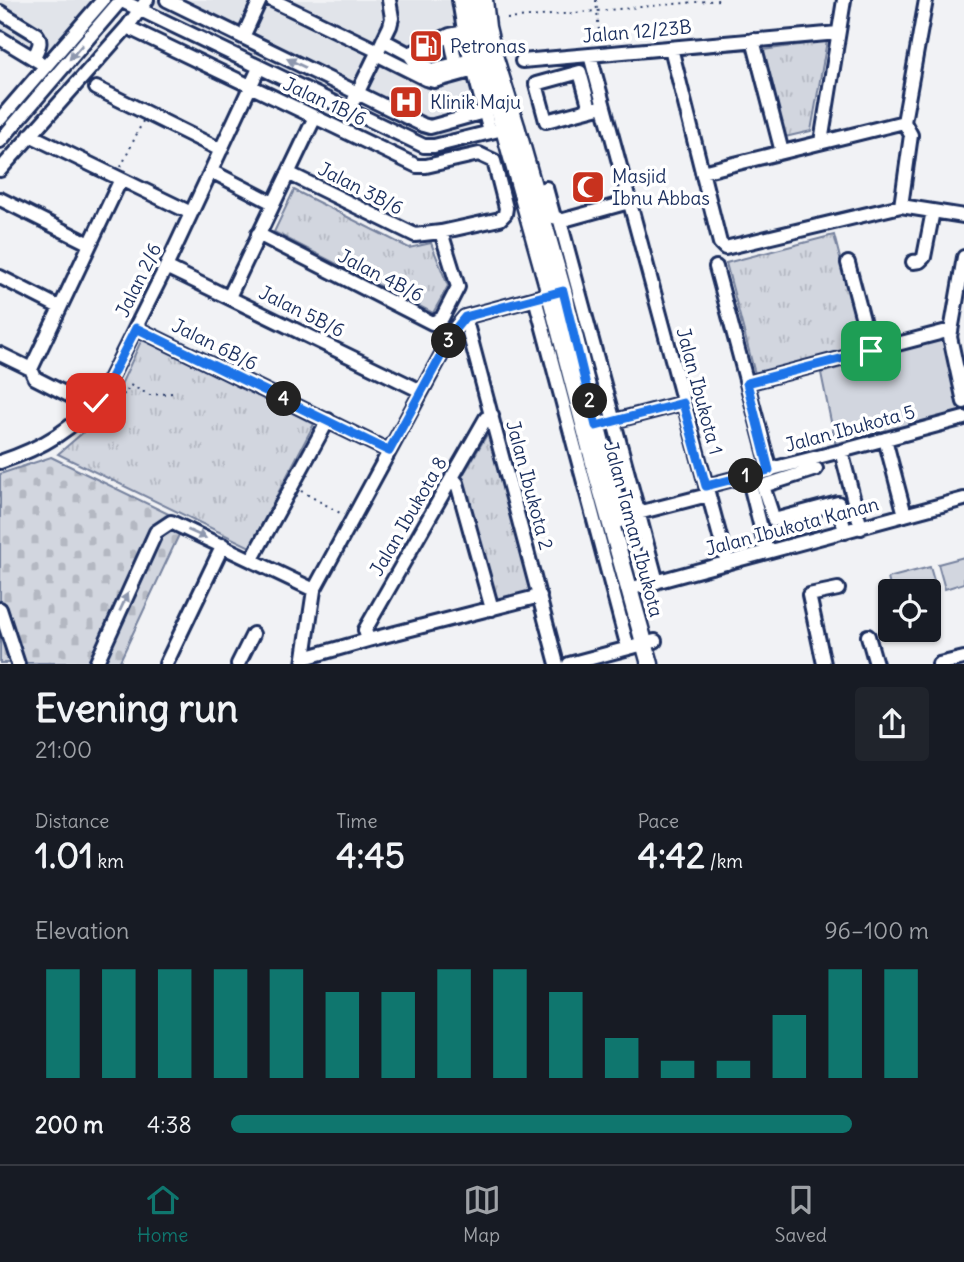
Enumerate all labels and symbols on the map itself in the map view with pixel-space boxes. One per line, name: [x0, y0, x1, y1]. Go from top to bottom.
street label: Jalan 12/23B: [581, 14, 693, 48]
fuel station icon: Petronas: [407, 27, 445, 65]
place label: Petronas: [450, 34, 526, 58]
one-way arrow: [69, 44, 84, 61]
one-way arrow: [286, 57, 306, 69]
street label: Jalan 1B/6: [280, 71, 370, 131]
hospital icon: Klinik Maju: [387, 83, 425, 121]
place label: Klinik Maju: [430, 90, 521, 114]
street label: Jalan 3B/6: [314, 156, 408, 220]
place label: Masjid Ibnu Abbas: [612, 164, 710, 210]
mosque icon: Masjid Ibnu Abbas: [569, 168, 607, 206]
street label: Jalan 2/6: [110, 239, 166, 321]
street label: Jalan 4B/6: [334, 243, 428, 307]
street label: Jalan 5B/6: [255, 280, 349, 342]
street label: Jalan 6B/6: [168, 313, 262, 375]
pin: [841, 321, 901, 381]
pin: 3: [432, 324, 466, 358]
street label: Jalan Ibukota 1: [672, 325, 728, 457]
pin: [66, 373, 126, 433]
pin: 4: [266, 382, 302, 416]
pin: 2: [572, 384, 608, 418]
street label: Jalan Ibukota 5: [782, 399, 918, 457]
street label: Jalan Ibukota 2: [501, 418, 559, 552]
street label: Jalan Taman Ibukota: [599, 439, 669, 620]
street label: Jalan Ibukota 8: [364, 452, 452, 580]
pin: 1: [728, 458, 764, 494]
street label: Jalan Ibukota Kanan: [703, 491, 881, 561]
one-way arrow: [187, 528, 207, 540]
one-way arrow: [119, 591, 130, 612]

